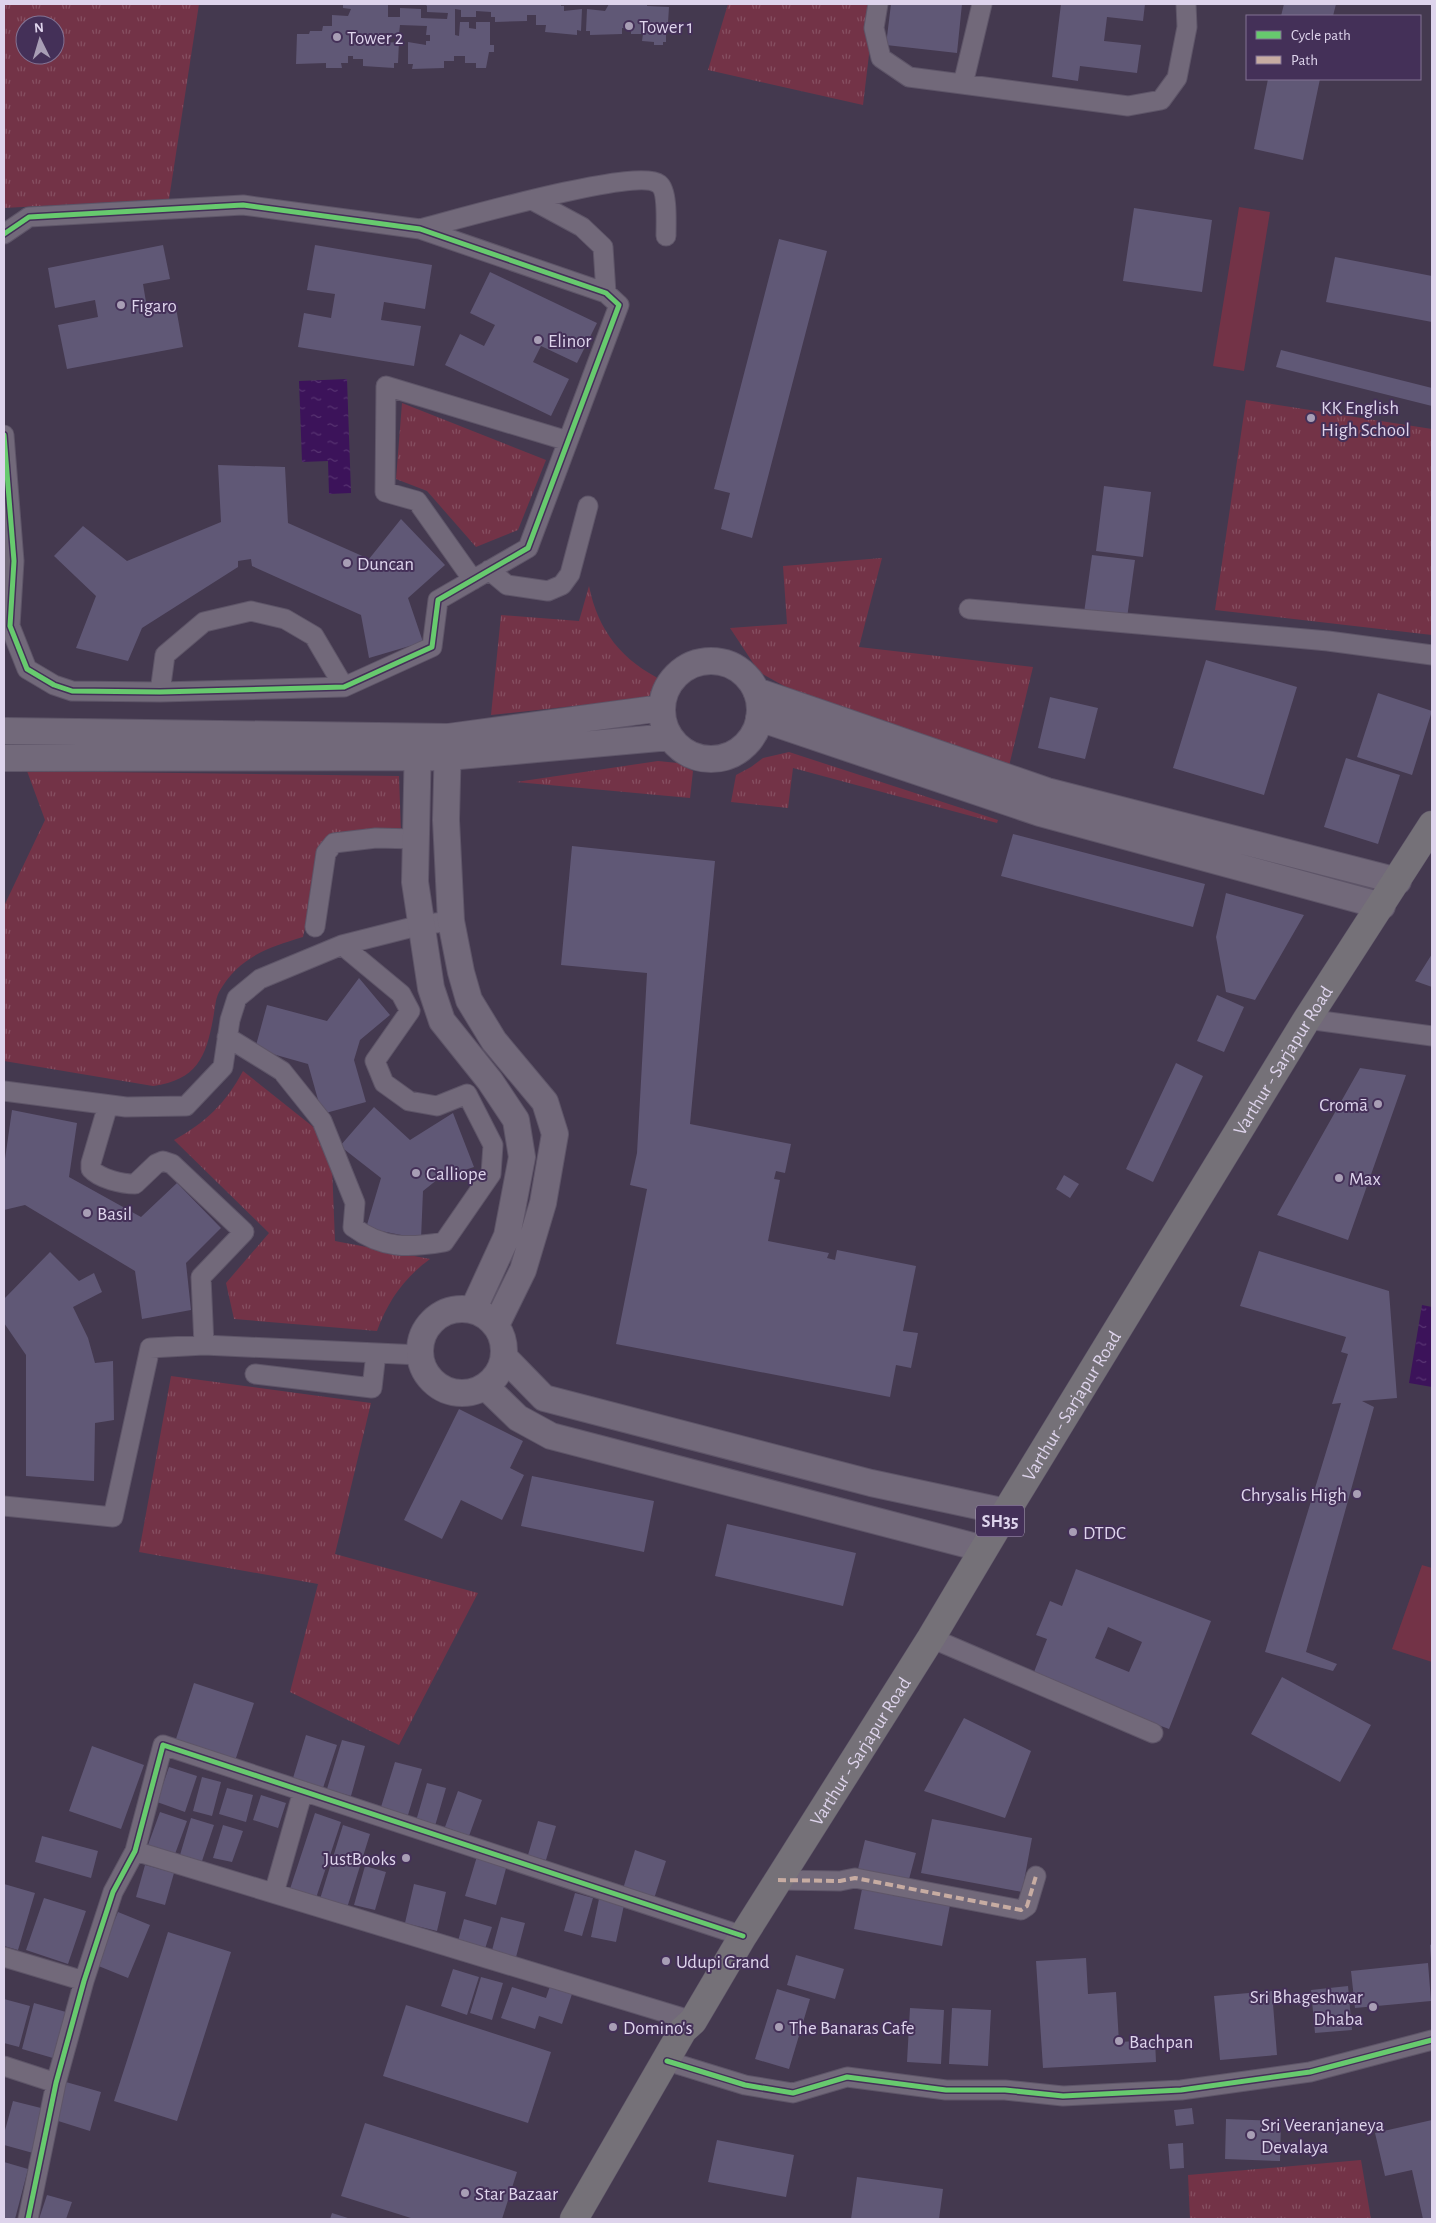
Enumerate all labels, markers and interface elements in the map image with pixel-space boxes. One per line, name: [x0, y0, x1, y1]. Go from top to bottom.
north arrow: [15, 15, 65, 65]
legend: [1246, 15, 1421, 80]
place label: Tower 1: [639, 18, 693, 37]
marker: Tower 1: [623, 20, 635, 32]
text: N: [33, 21, 44, 35]
text: Cycle path: [1291, 28, 1351, 43]
place label: Tower 2: [347, 29, 404, 48]
marker: Tower 2: [331, 31, 343, 43]
text: Path: [1291, 53, 1318, 68]
place label: Figaro: [131, 297, 177, 316]
marker: Figaro: [115, 299, 127, 311]
place label: Elinor: [548, 332, 592, 351]
marker: Elinor: [532, 334, 544, 346]
place label: KK English High School: [1321, 399, 1410, 440]
marker: KK English High School: [1305, 412, 1317, 424]
place label: Duncan: [357, 555, 414, 574]
marker: Duncan: [341, 557, 353, 569]
street label: Varthur - Sarjapur Road: [1231, 983, 1337, 1139]
place label: Cromā: [1319, 1096, 1368, 1115]
marker: Cromā: [1372, 1098, 1384, 1110]
place label: Calliope: [426, 1165, 486, 1184]
marker: Calliope: [410, 1167, 422, 1179]
place label: Max: [1349, 1170, 1381, 1189]
marker: Max: [1333, 1172, 1345, 1184]
place label: Basil: [97, 1205, 132, 1224]
marker: Basil: [81, 1207, 93, 1219]
street label: Varthur - Sarjapur Road: [1019, 1328, 1125, 1484]
place label: Chrysalis High: [1241, 1486, 1347, 1505]
marker: Chrysalis High: [1351, 1488, 1363, 1500]
road number: SH35: [976, 1505, 1024, 1536]
place label: DTDC: [1083, 1524, 1126, 1543]
marker: DTDC: [1067, 1526, 1079, 1538]
street label: Varthur - Sarjapur Road: [807, 1674, 915, 1829]
place label: JustBooks: [324, 1850, 396, 1869]
marker: JustBooks: [400, 1852, 412, 1864]
place label: Udupi Grand: [676, 1953, 770, 1972]
marker: Udupi Grand: [660, 1955, 672, 1967]
place label: Sri Bhageshwar Dhaba: [1250, 1988, 1363, 2029]
marker: Sri Bhageshwar Dhaba: [1367, 2001, 1379, 2013]
place label: Domino's: [623, 2019, 692, 2038]
place label: The Banaras Cafe: [789, 2019, 915, 2038]
marker: Domino's: [607, 2021, 619, 2033]
marker: The Banaras Cafe: [773, 2021, 785, 2033]
place label: Bachpan: [1129, 2033, 1193, 2052]
marker: Bachpan: [1113, 2035, 1125, 2047]
place label: Sri Veeranjaneya Devalaya: [1261, 2116, 1384, 2157]
marker: Sri Veeranjaneya Devalaya: [1245, 2129, 1257, 2141]
place label: Star Bazaar: [475, 2185, 558, 2204]
marker: Star Bazaar: [459, 2187, 471, 2199]

